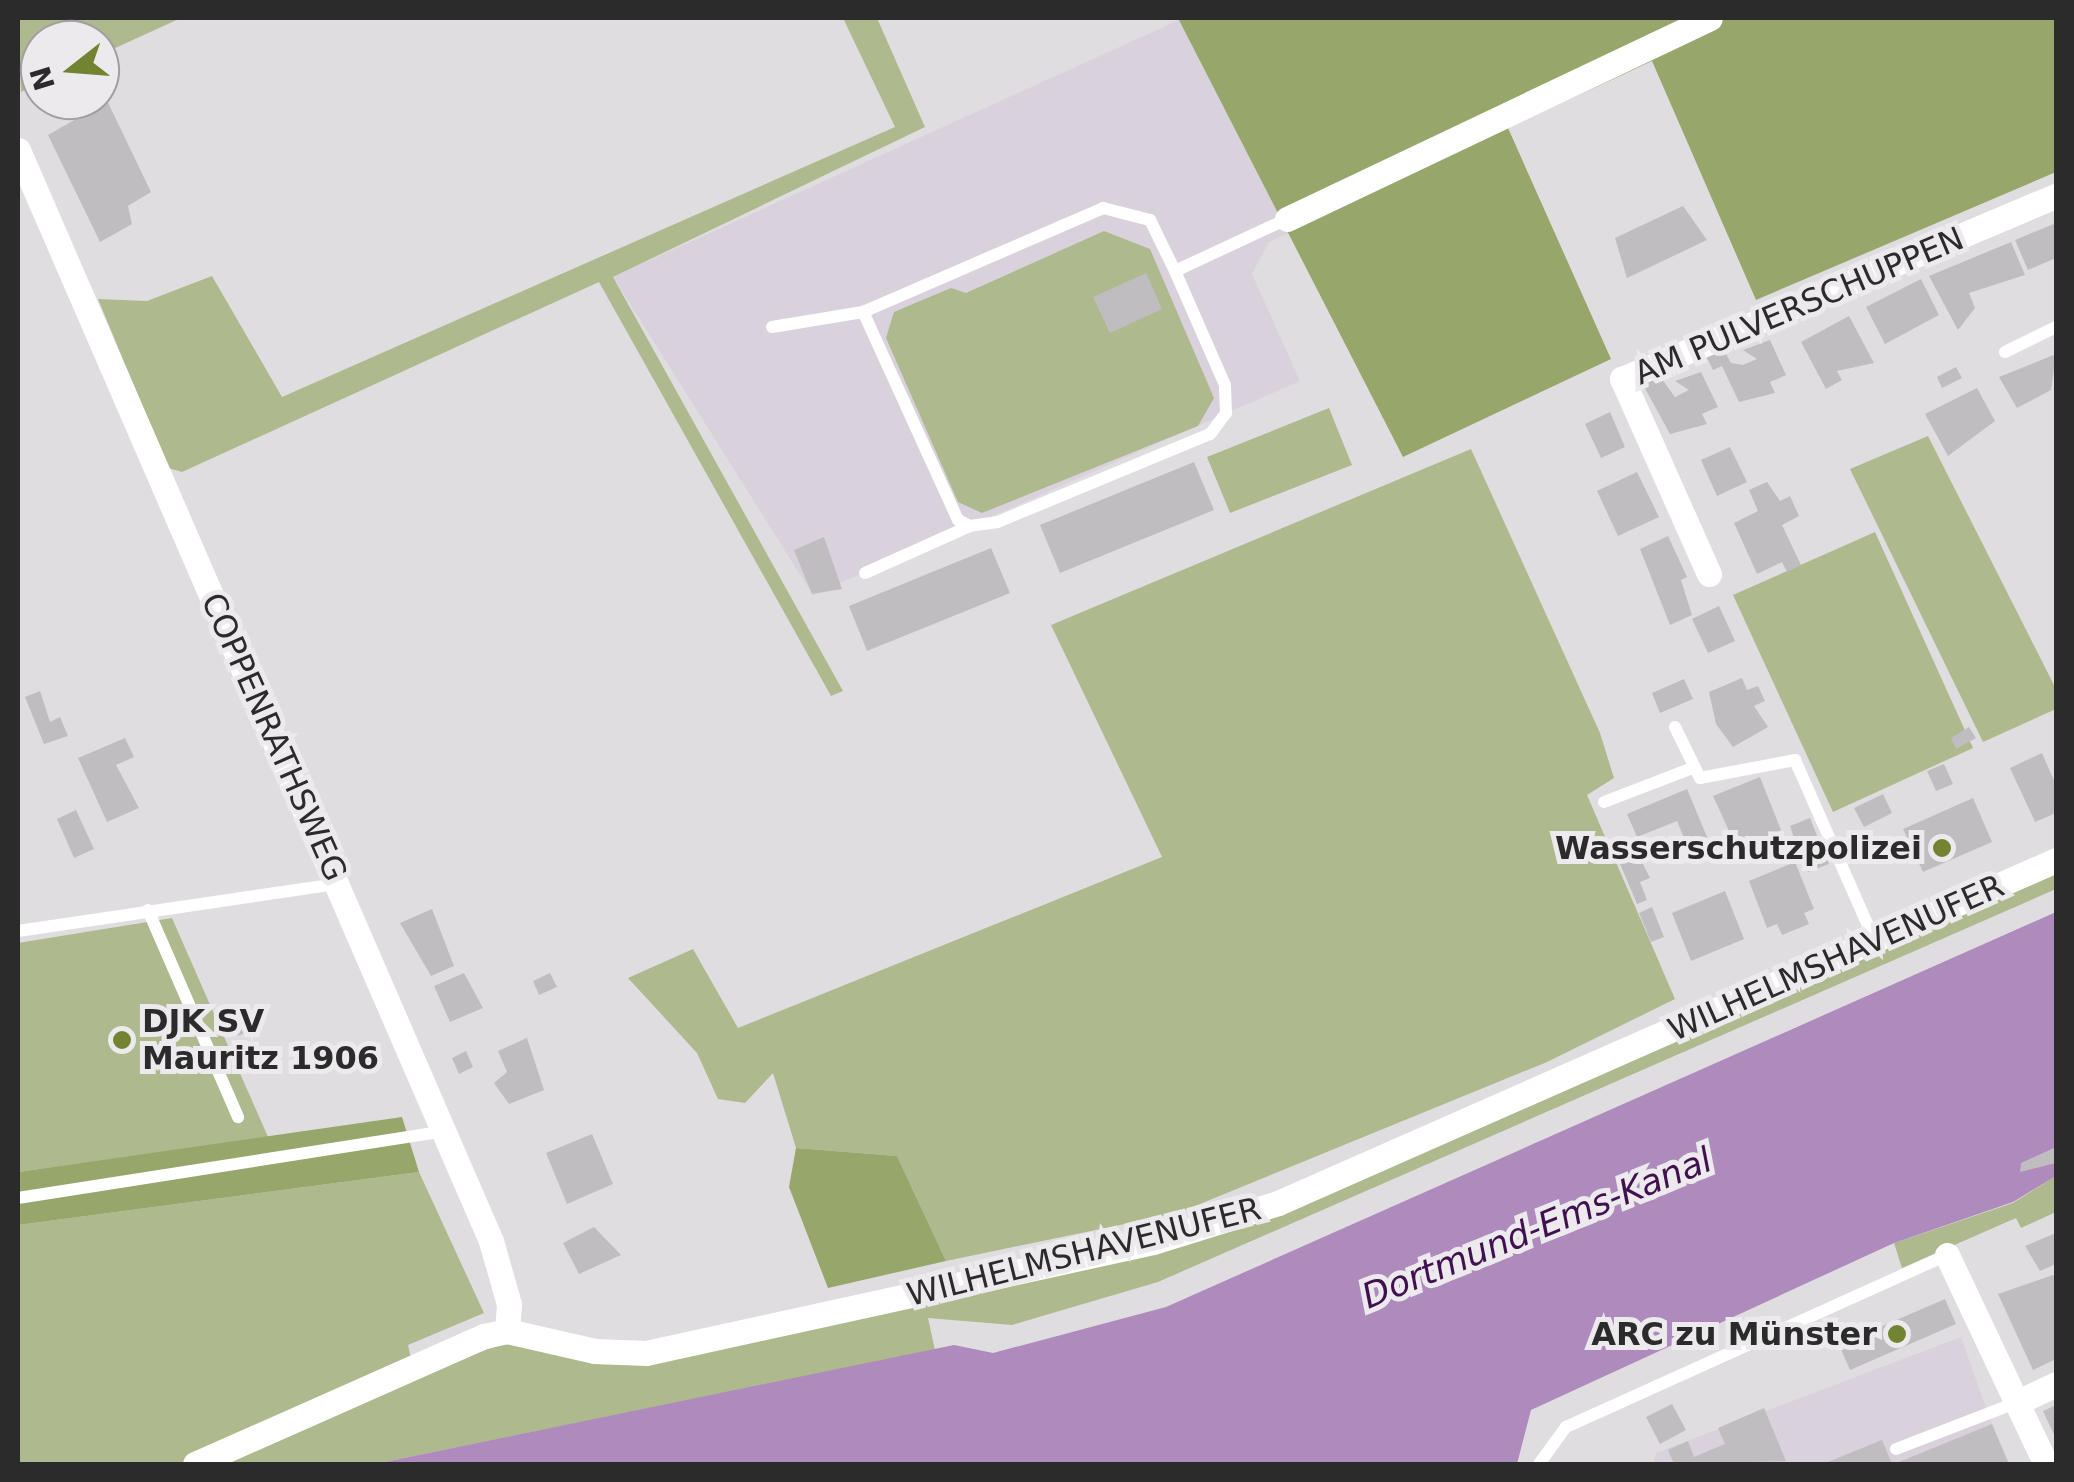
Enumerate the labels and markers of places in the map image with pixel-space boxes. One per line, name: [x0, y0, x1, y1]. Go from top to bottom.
place label: Wasserschutzpolizei: [1555, 829, 1922, 867]
marker: Wasserschutzpolizei: [1931, 837, 1953, 859]
place label: DJK SV Mauritz 1906: [142, 1003, 379, 1078]
marker: DJK SV Mauritz 1906: [111, 1029, 133, 1051]
place label: ARC zu Münster: [1591, 1315, 1877, 1353]
marker: ARC zu Münster: [1886, 1323, 1908, 1345]

